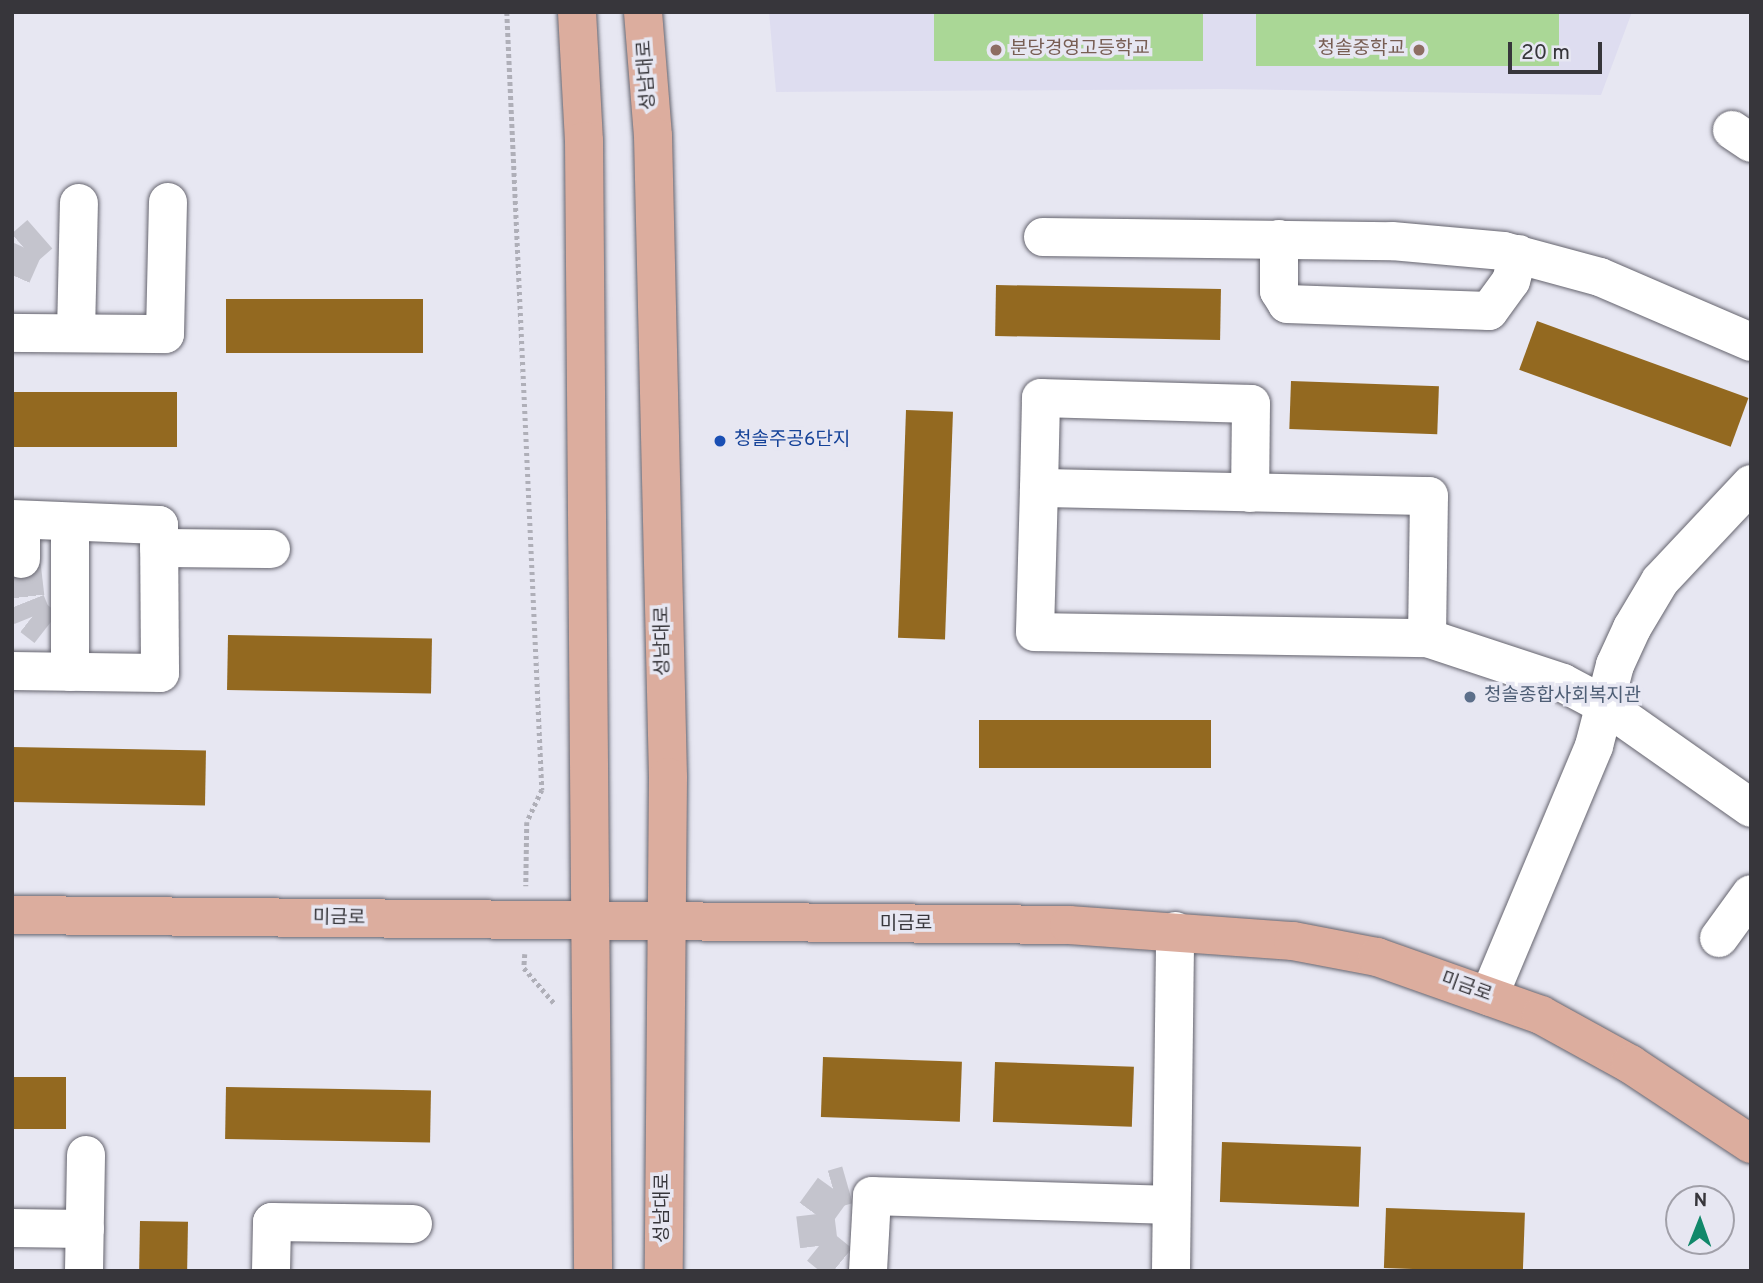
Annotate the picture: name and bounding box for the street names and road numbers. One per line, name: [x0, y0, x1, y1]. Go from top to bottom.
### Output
street label: 성남대로: [634, 39, 662, 111]
street label: 성남대로: [652, 606, 676, 676]
street label: 미금로: [313, 907, 365, 931]
street label: 미금로: [880, 914, 932, 936]
street label: 미금로: [1437, 968, 1495, 1008]
street label: 성남대로: [653, 1173, 675, 1243]

